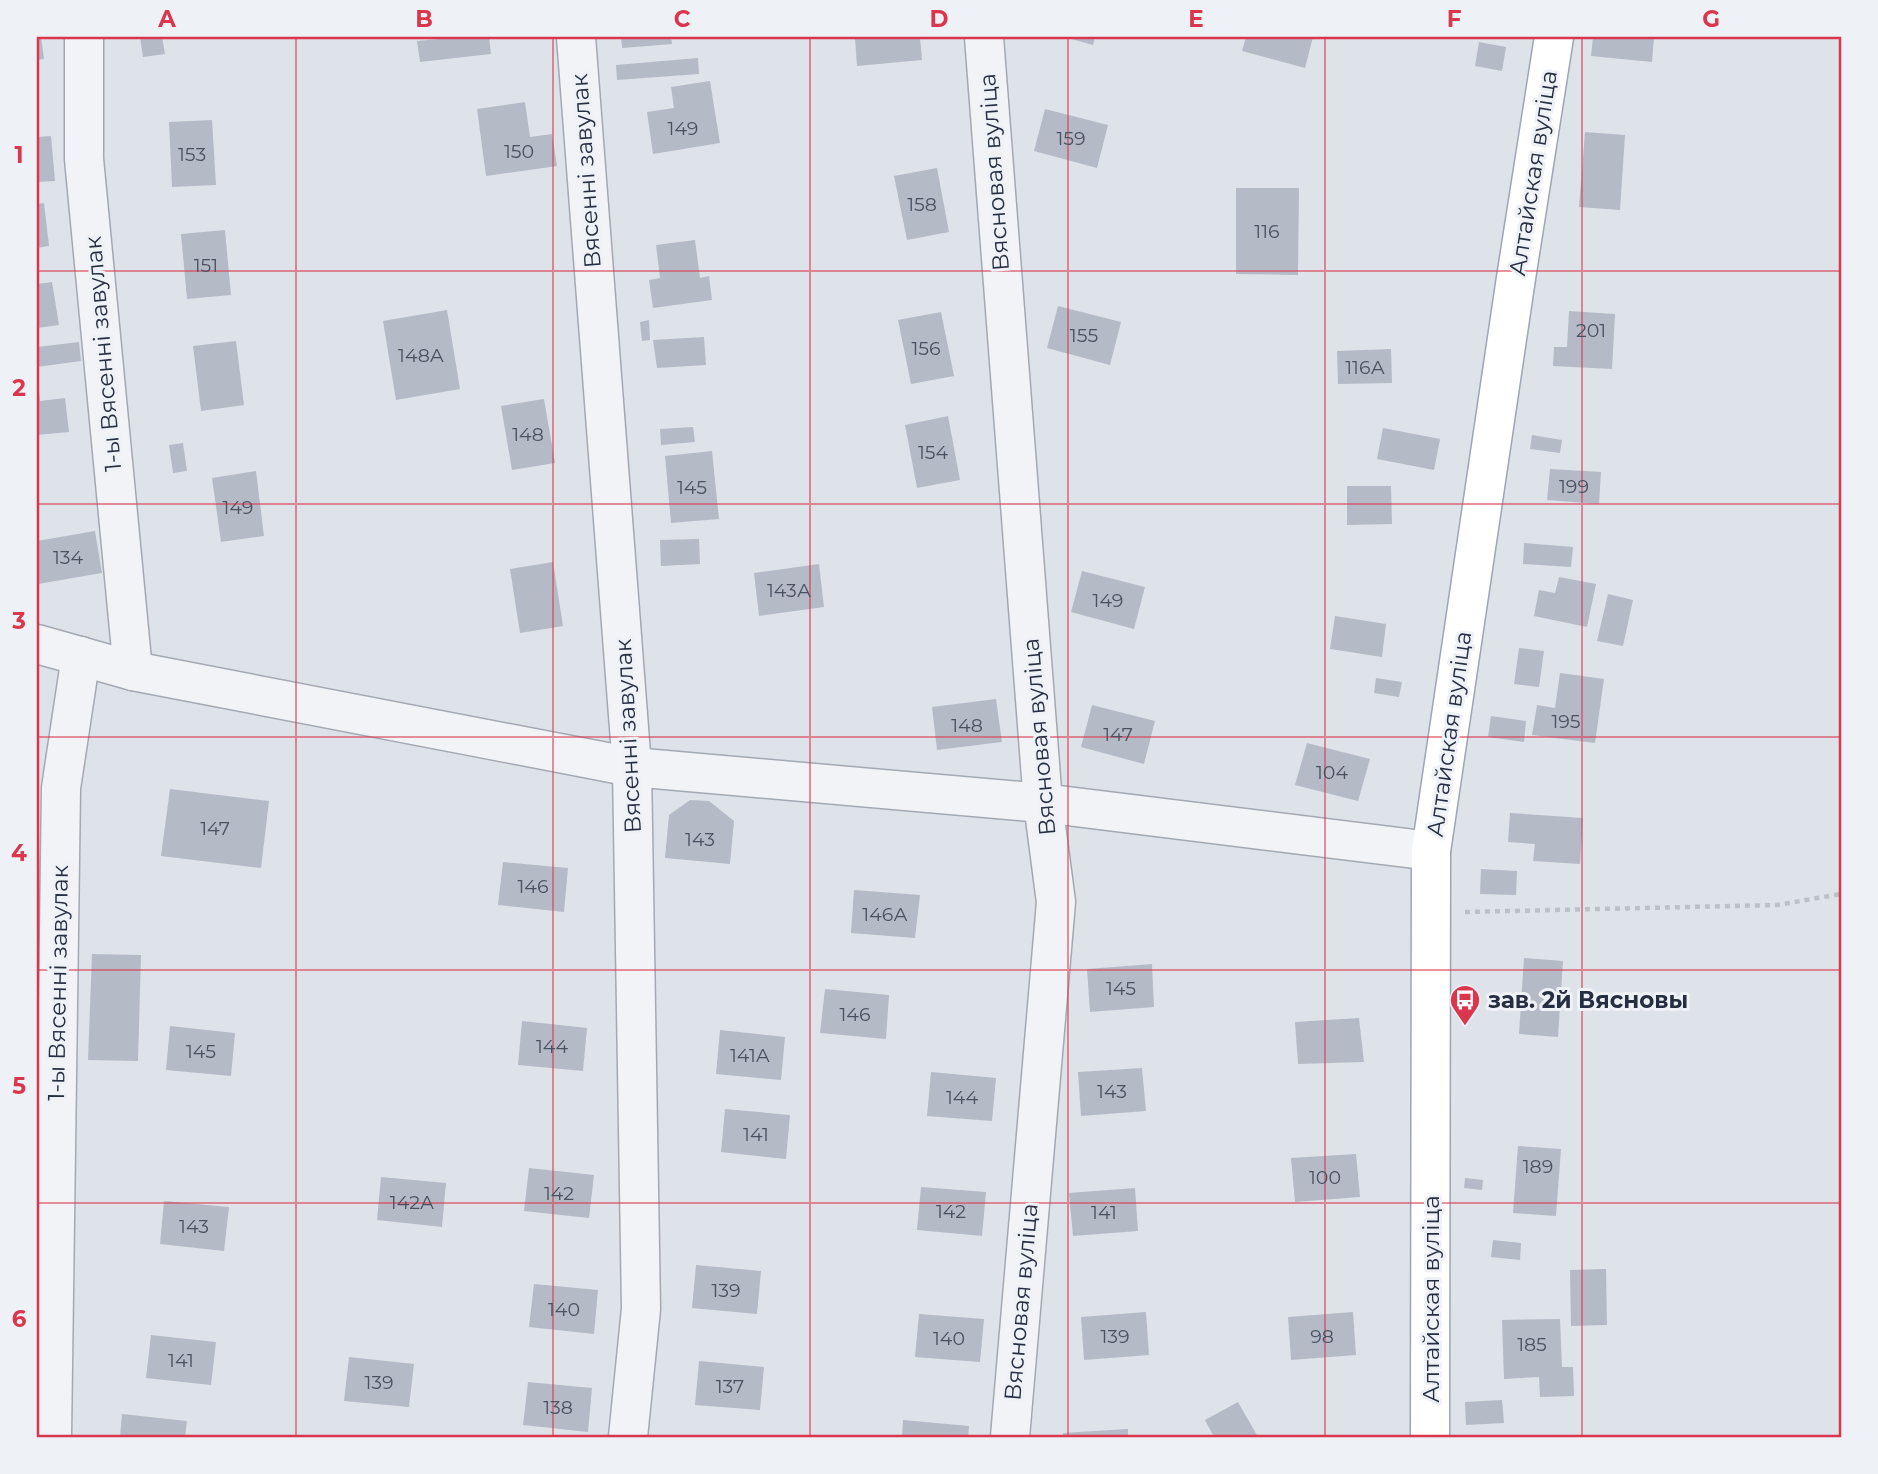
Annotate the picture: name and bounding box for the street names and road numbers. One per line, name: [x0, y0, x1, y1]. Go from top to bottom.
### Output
street label: Алтайская вуліца: [1503, 68, 1563, 278]
street label: Вясенні завулак: [565, 72, 607, 269]
street label: Вясновая вуліца: [973, 72, 1015, 272]
street label: 1-ы Вясенні завулак: [79, 235, 127, 473]
street label: Алтайская вуліца: [1421, 629, 1477, 839]
street label: Вясенні завулак: [609, 637, 647, 834]
street label: Вясновая вуліца: [1016, 637, 1062, 837]
street label: 1-ы Вясенні завулак: [42, 864, 74, 1101]
street label: Алтайская вуліца: [1417, 1195, 1445, 1403]
street label: Вясновая вуліца: [998, 1202, 1044, 1402]

